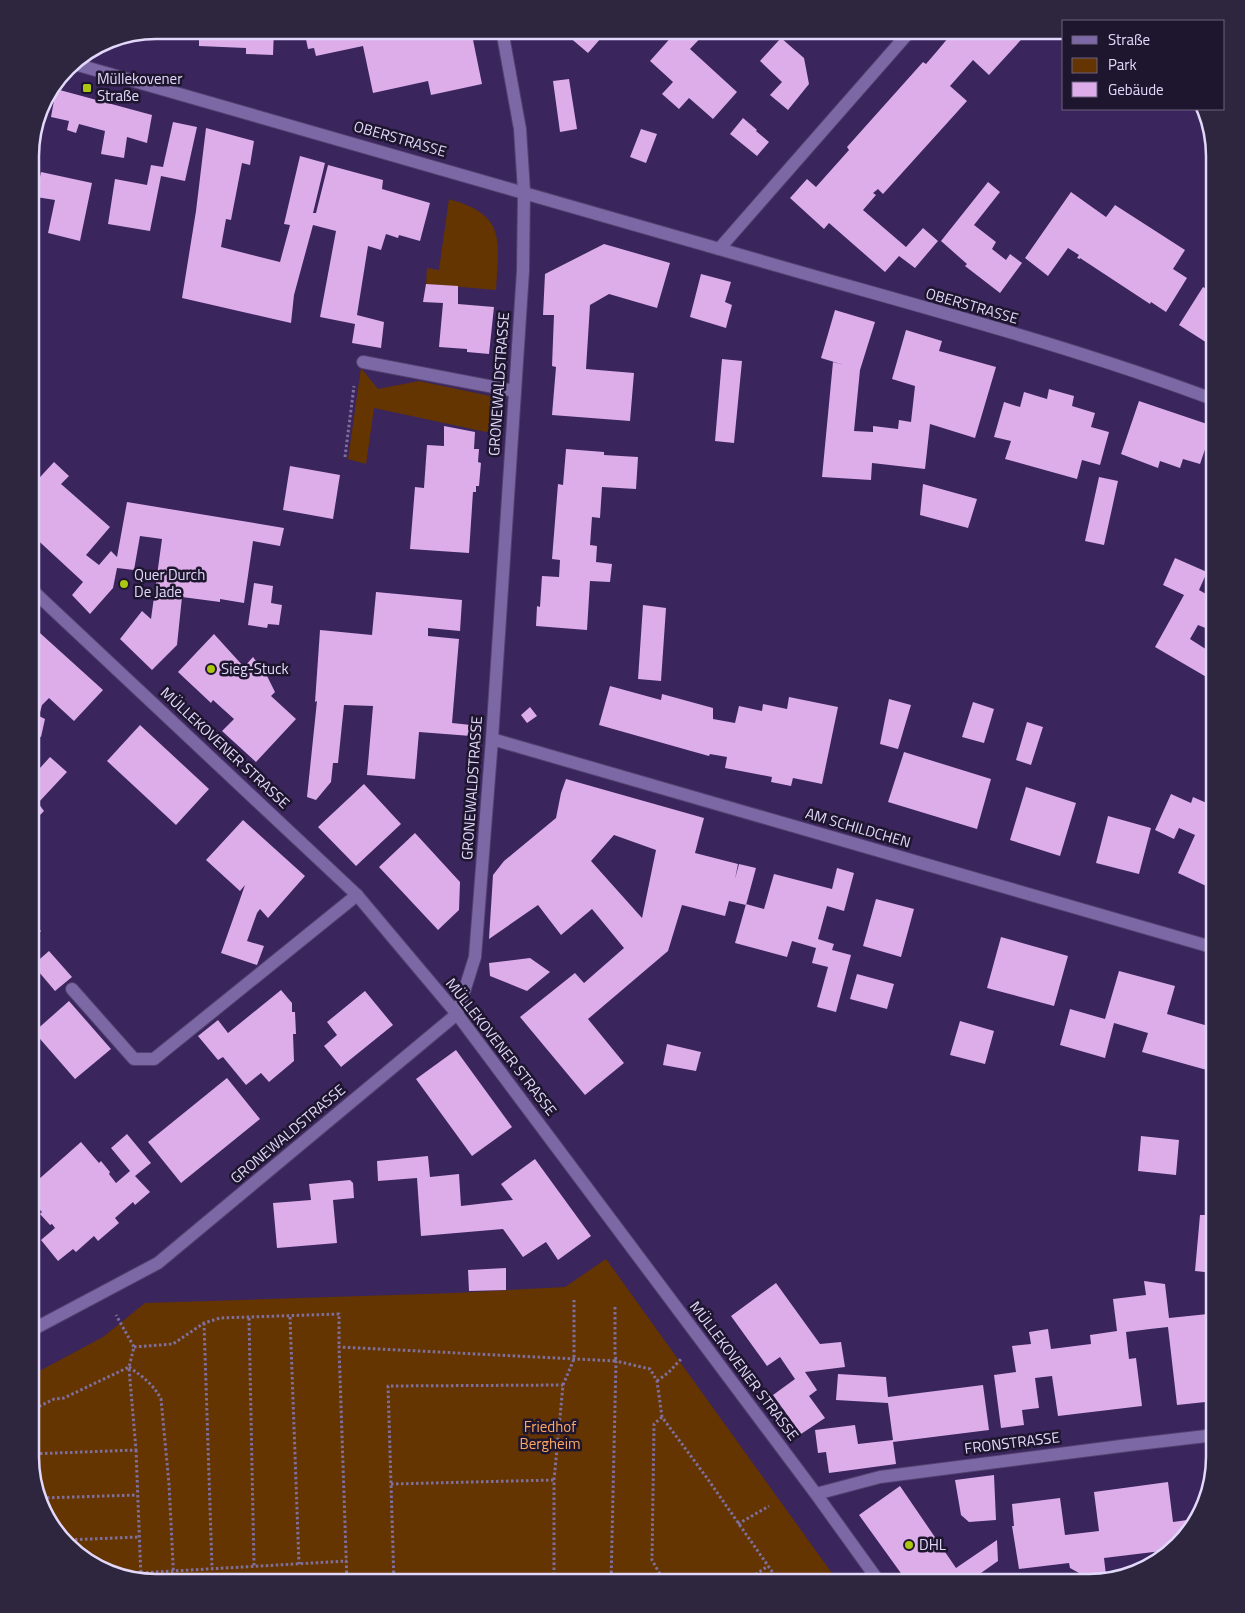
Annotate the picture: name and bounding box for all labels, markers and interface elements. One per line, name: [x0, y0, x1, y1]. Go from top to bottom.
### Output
legend: [1062, 20, 1225, 110]
text: Straße: [1108, 28, 1150, 51]
text: Park: [1108, 53, 1137, 76]
place label: Müllekovener Straße: [97, 67, 182, 107]
text: Gebäude: [1108, 78, 1164, 101]
marker: Müllekovener Straße: [81, 82, 93, 94]
street label: OBERSTRASSE: [351, 114, 449, 163]
street label: OBERSTRASSE: [923, 281, 1021, 330]
street label: GRONEWALDSTRASSE: [482, 311, 515, 457]
place label: Quer Durch De Jade: [134, 563, 205, 603]
marker: Quer Durch De Jade: [118, 578, 130, 590]
place label: Sieg-Stuck: [221, 657, 289, 680]
marker: Sieg-Stuck: [205, 663, 217, 675]
street label: MÜLLEKOVENER STRASSE: [156, 681, 295, 814]
street label: GRONEWALDSTRASSE: [455, 715, 488, 861]
street label: AM SCHILDCHEN: [803, 802, 913, 854]
street label: MÜLLEKOVENER STRASSE: [440, 973, 563, 1121]
street label: GRONEWALDSTRASSE: [225, 1078, 350, 1189]
street label: MÜLLEKOVENER STRASSE: [684, 1296, 805, 1445]
park label: Friedhof Bergheim: [519, 1415, 581, 1455]
street label: FRONSTRASSE: [963, 1425, 1061, 1460]
place label: DHL: [919, 1533, 946, 1556]
marker: DHL: [903, 1539, 915, 1551]

